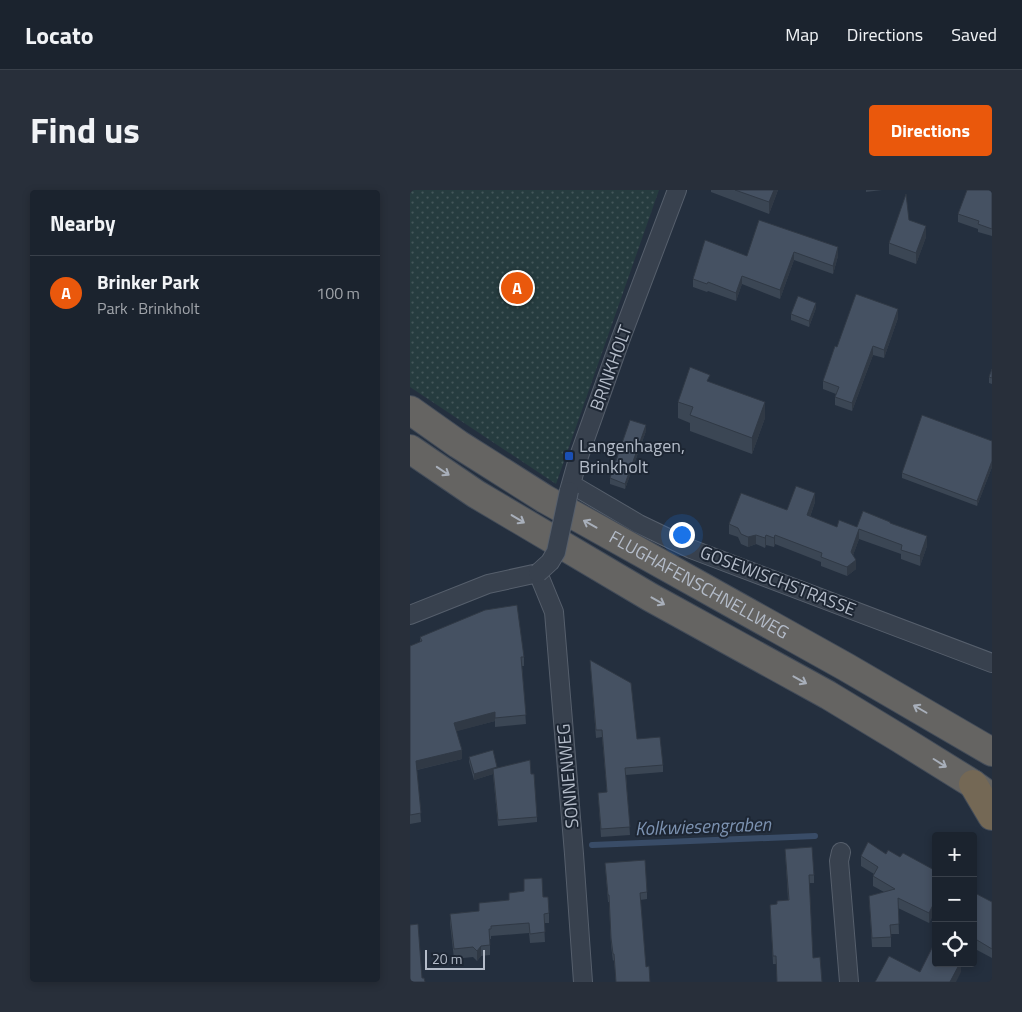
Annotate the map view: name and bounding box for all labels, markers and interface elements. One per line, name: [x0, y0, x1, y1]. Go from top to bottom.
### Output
text: Locato: [25, 17, 94, 53]
text: Map: [785, 21, 819, 48]
text: Directions: [847, 21, 923, 48]
text: Saved: [951, 21, 997, 48]
text: Find us: [30, 103, 140, 157]
button: Directions: [869, 105, 992, 156]
text: Nearby: [50, 207, 115, 239]
text: Brinker Park: [97, 267, 199, 296]
pin: A: [501, 269, 533, 307]
text: A: [61, 281, 71, 305]
text: 100 m: [316, 281, 360, 305]
text: Park · Brinkholt: [97, 296, 200, 320]
street label: BRINKHOLT: [583, 321, 639, 414]
place label: Langenhagen, Brinkholt: [579, 432, 685, 480]
marker: Langenhagen, Brinkholt: [563, 450, 575, 462]
one-way arrow: [436, 466, 450, 476]
one-way arrow: [510, 514, 525, 524]
one-way arrow: [583, 519, 598, 528]
your location: [669, 522, 695, 548]
street label: FLUGHAFENSCHNELLWEG: [604, 523, 794, 646]
street label: GOSEWISCHSTRASSE: [696, 538, 860, 623]
one-way arrow: [650, 597, 665, 607]
one-way arrow: [793, 675, 808, 685]
one-way arrow: [913, 704, 927, 714]
street label: SONNENWEG: [549, 723, 586, 829]
one-way arrow: [932, 758, 946, 768]
water label: Kolkwiesengraben: [634, 809, 772, 842]
map controls: [932, 832, 977, 967]
button: +: [932, 832, 977, 877]
button: −: [932, 877, 977, 922]
button: locate: [932, 922, 977, 967]
scale bar: [425, 947, 485, 970]
text: 20 m: [432, 948, 462, 969]

